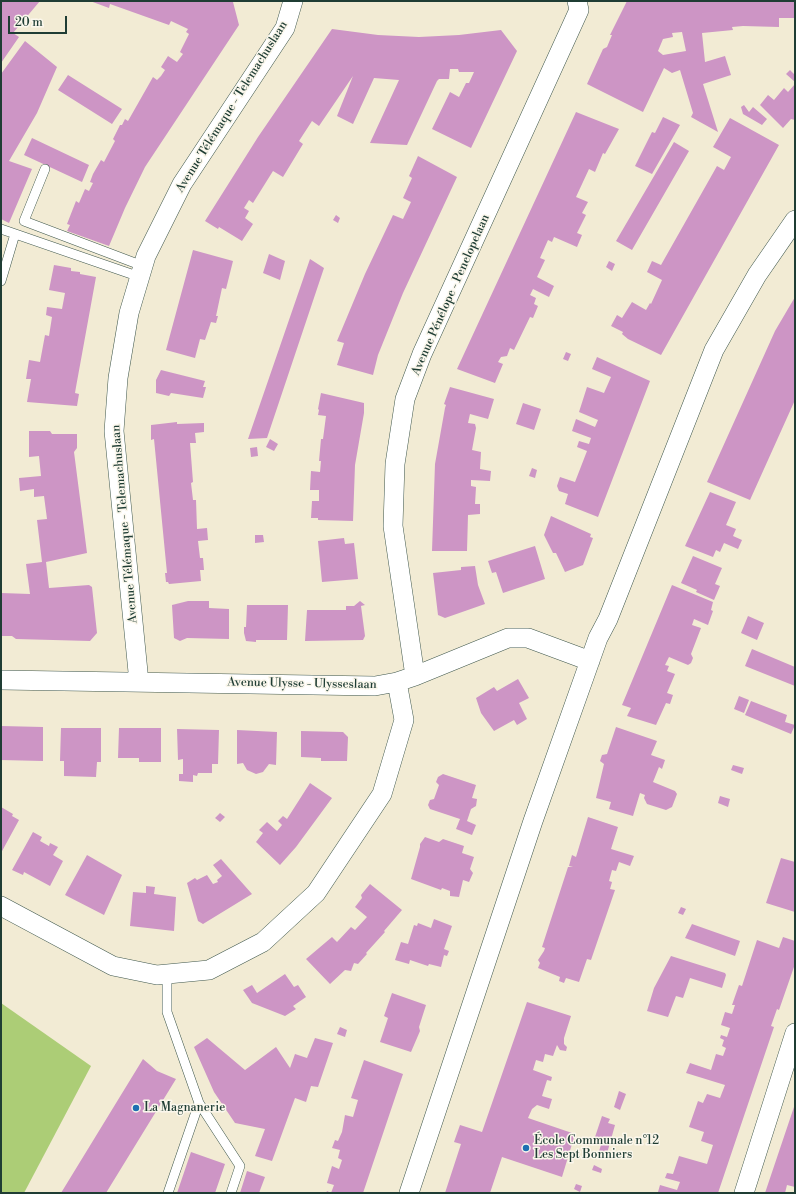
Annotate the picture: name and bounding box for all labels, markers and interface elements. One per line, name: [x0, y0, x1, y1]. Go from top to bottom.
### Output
scale bar: [10, 8, 69, 34]
text: 20 m: [15, 15, 43, 30]
street label: Avenue Télémaque - Telemachuslaan: [173, 19, 291, 195]
street label: Avenue Pénélope - Penelopelaan: [409, 212, 493, 378]
street label: Avenue Télémaque - Telemachuslaan: [109, 424, 141, 624]
street label: Avenue Ulysse - Ulysseslaan: [227, 675, 377, 693]
place label: La Magnanerie: [144, 1101, 225, 1115]
marker: La Magnanerie: [131, 1103, 141, 1113]
place label: École Communale n°12 Les Sept Bonniers: [534, 1134, 659, 1162]
marker: École Communale n°12 Les Sept Bonniers: [521, 1143, 531, 1153]

